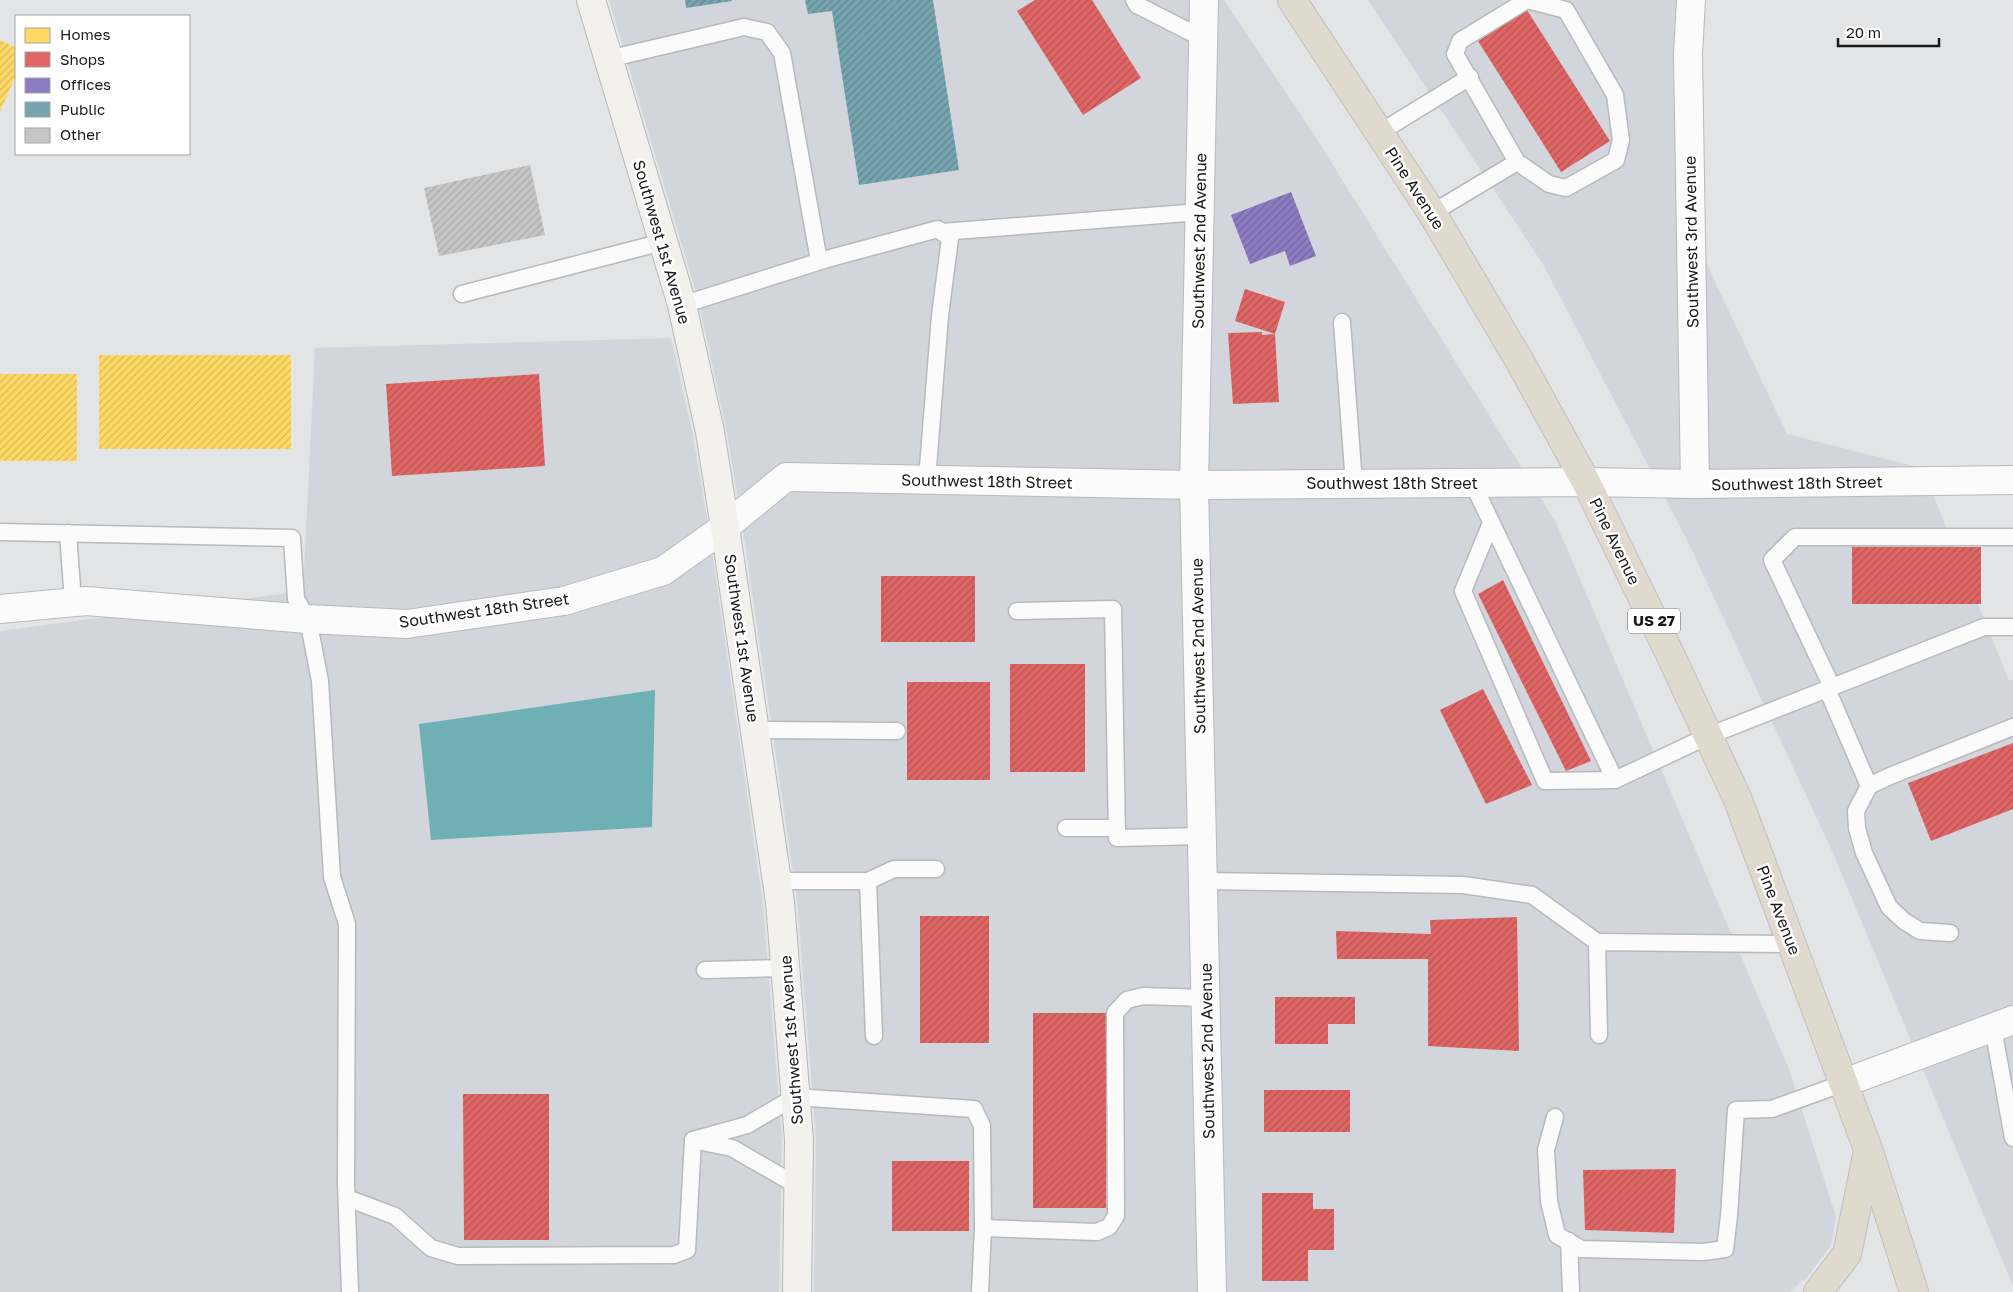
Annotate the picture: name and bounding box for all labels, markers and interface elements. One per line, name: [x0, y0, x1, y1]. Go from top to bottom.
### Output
legend: [15, 15, 190, 155]
scale bar: [1838, 15, 1939, 47]
text: 20 m: [1846, 23, 1881, 41]
text: Homes: [60, 25, 110, 43]
text: Shops: [60, 50, 105, 68]
text: Offices: [60, 75, 111, 93]
text: Public: [60, 100, 105, 118]
text: Other: [60, 125, 101, 143]
street label: Pine Avenue: [1381, 143, 1449, 233]
street label: Southwest 2nd Avenue: [1187, 153, 1211, 329]
street label: Southwest 3rd Avenue: [1679, 156, 1703, 328]
street label: Southwest 1st Avenue: [629, 158, 695, 326]
street label: Southwest 18th Street: [901, 470, 1073, 492]
street label: Southwest 18th Street: [1711, 472, 1883, 494]
street label: Southwest 18th Street: [1306, 473, 1478, 493]
street label: Pine Avenue: [1585, 494, 1645, 588]
street label: Southwest 1st Avenue: [720, 553, 764, 723]
street label: Southwest 2nd Avenue: [1186, 558, 1210, 734]
street label: Southwest 18th Street: [398, 588, 570, 632]
road number: US 27: [1628, 608, 1680, 634]
street label: Pine Avenue: [1753, 862, 1805, 958]
street label: Southwest 1st Avenue: [775, 955, 807, 1125]
street label: Southwest 2nd Avenue: [1195, 963, 1219, 1139]

